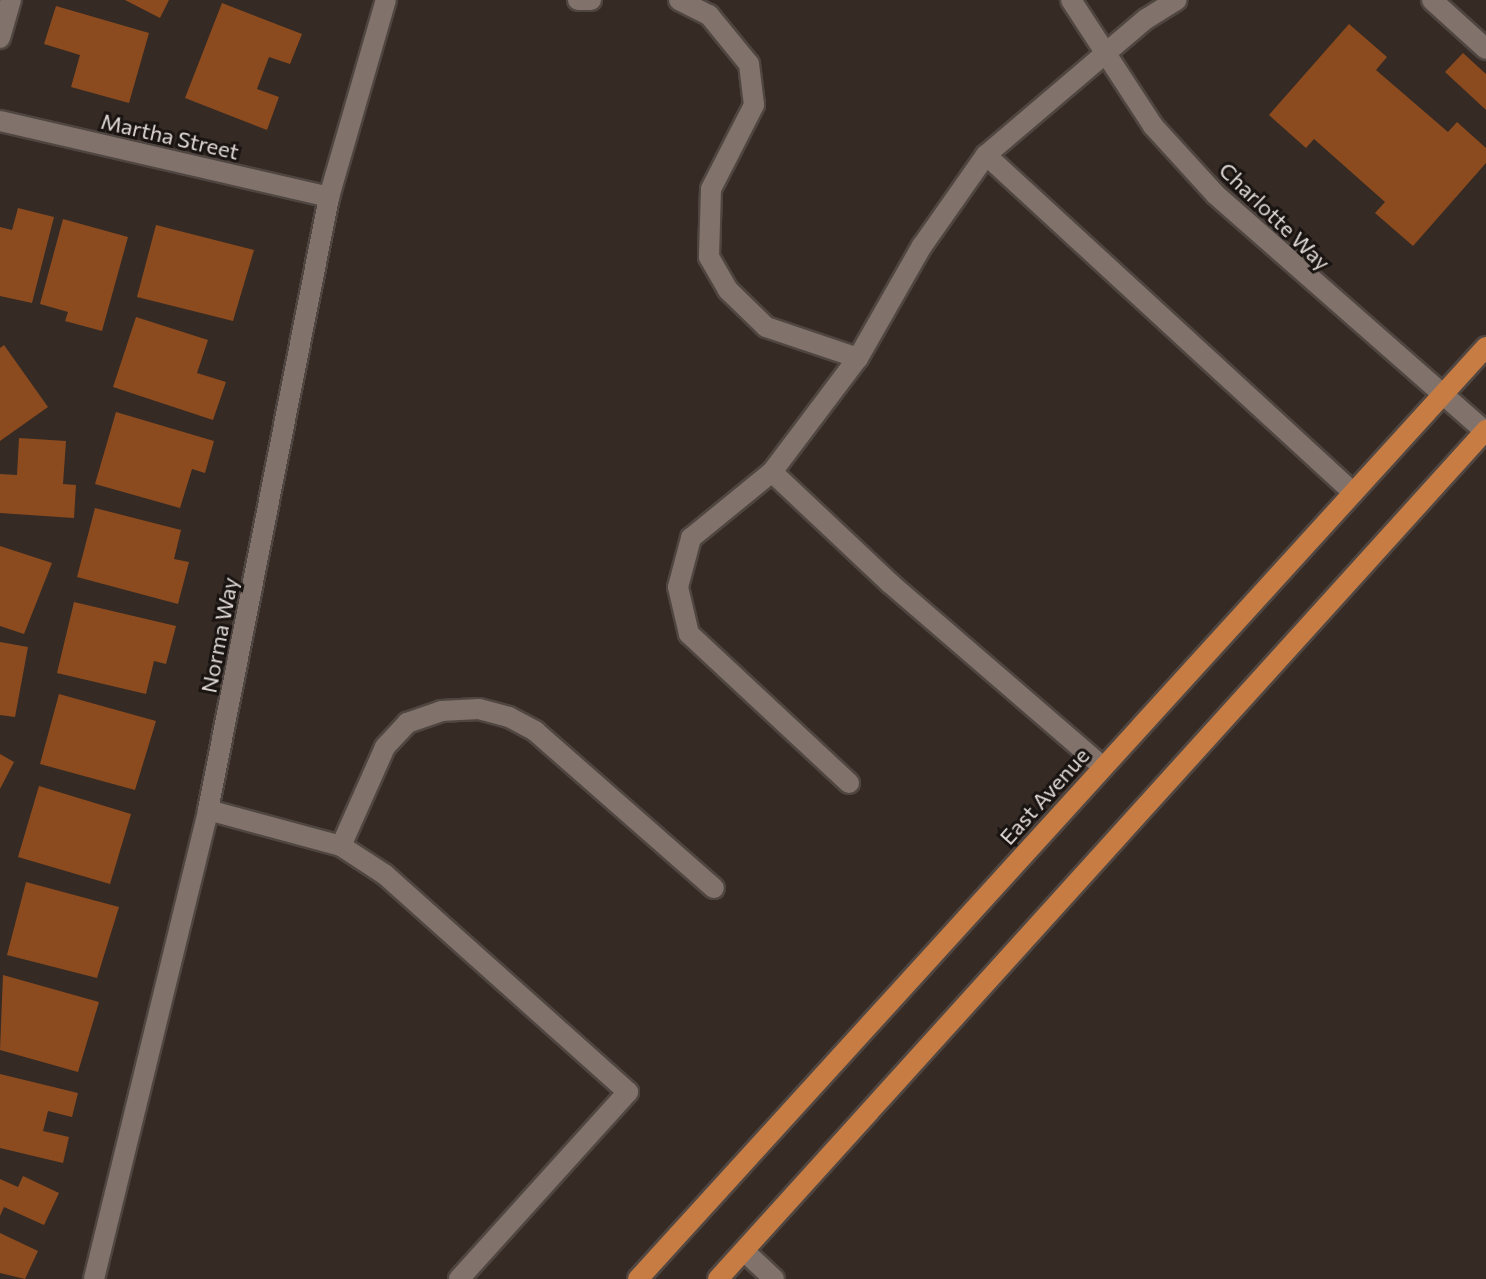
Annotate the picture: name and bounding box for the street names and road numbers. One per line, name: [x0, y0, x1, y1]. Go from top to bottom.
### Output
street label: Martha Street: [98, 107, 242, 165]
street label: Charlotte Way: [1214, 156, 1336, 276]
street label: Norma Way: [195, 575, 243, 695]
street label: East Avenue: [994, 742, 1094, 850]

